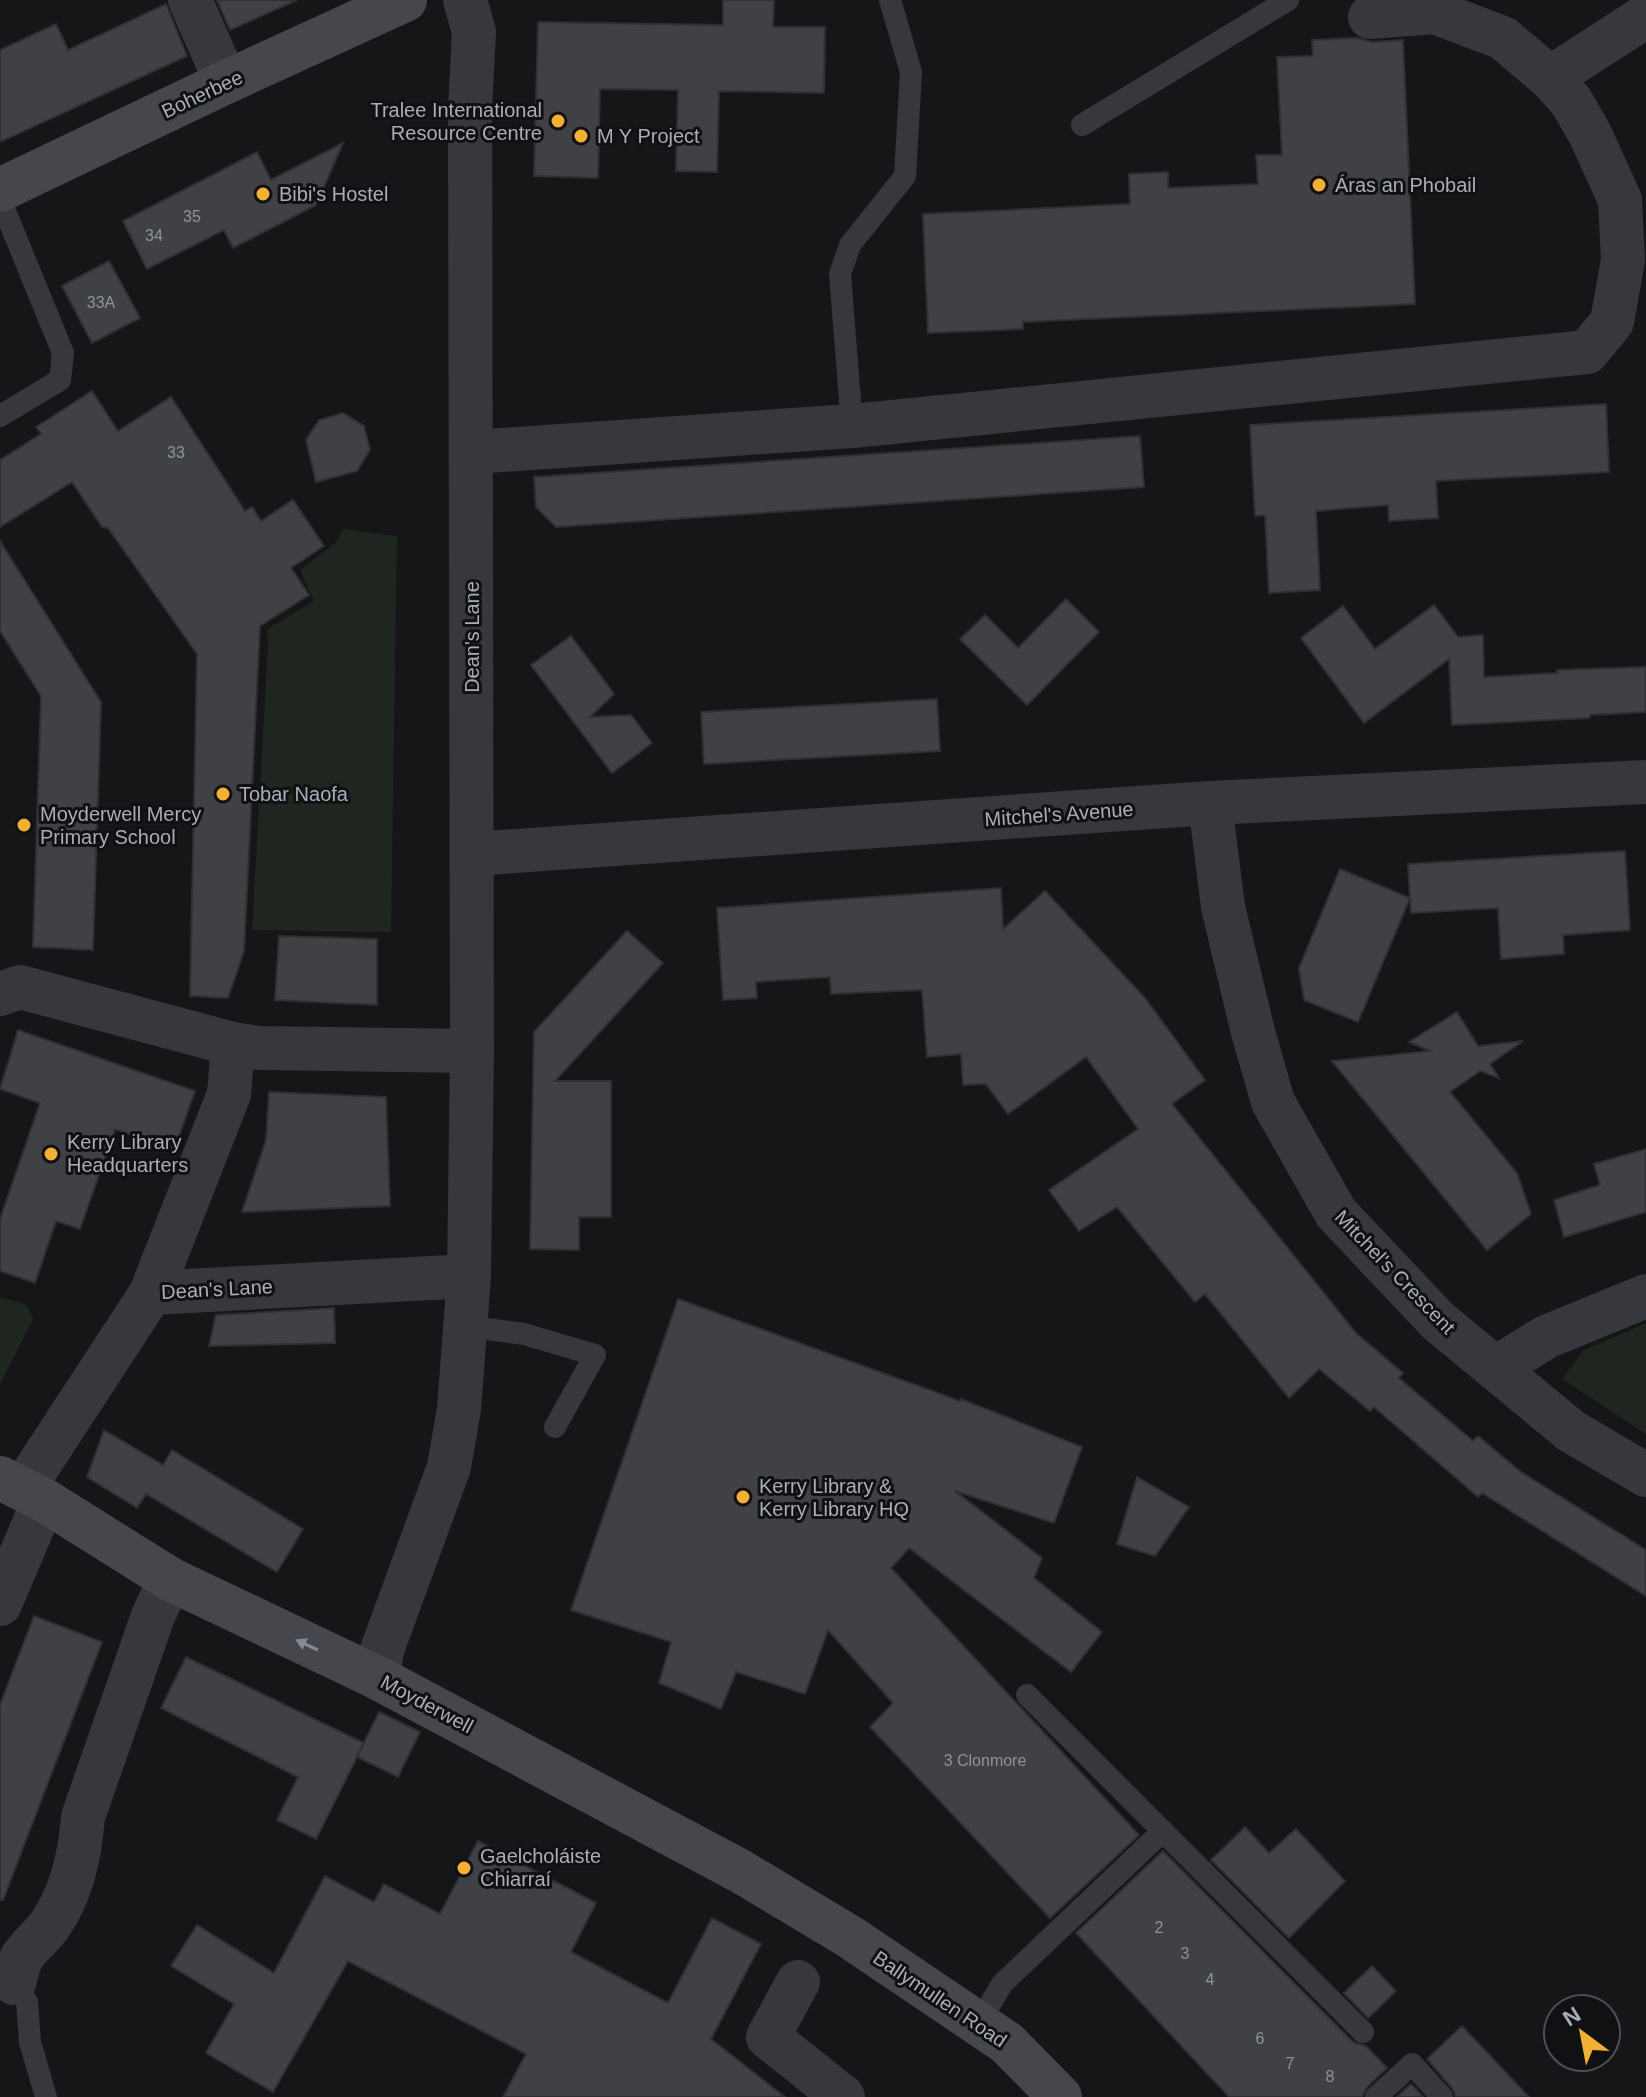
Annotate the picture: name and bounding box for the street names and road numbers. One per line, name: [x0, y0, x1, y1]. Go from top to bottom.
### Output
street label: Boherbee: [158, 66, 246, 122]
street label: Dean's Lane: [461, 581, 483, 693]
street label: Mitchel's Avenue: [984, 798, 1134, 830]
street label: Mitchel's Crescent: [1331, 1206, 1460, 1338]
street label: Dean's Lane: [161, 1275, 273, 1303]
street label: Moyderwell: [377, 1671, 477, 1737]
street label: Ballymullen Road: [869, 1946, 1011, 2052]

